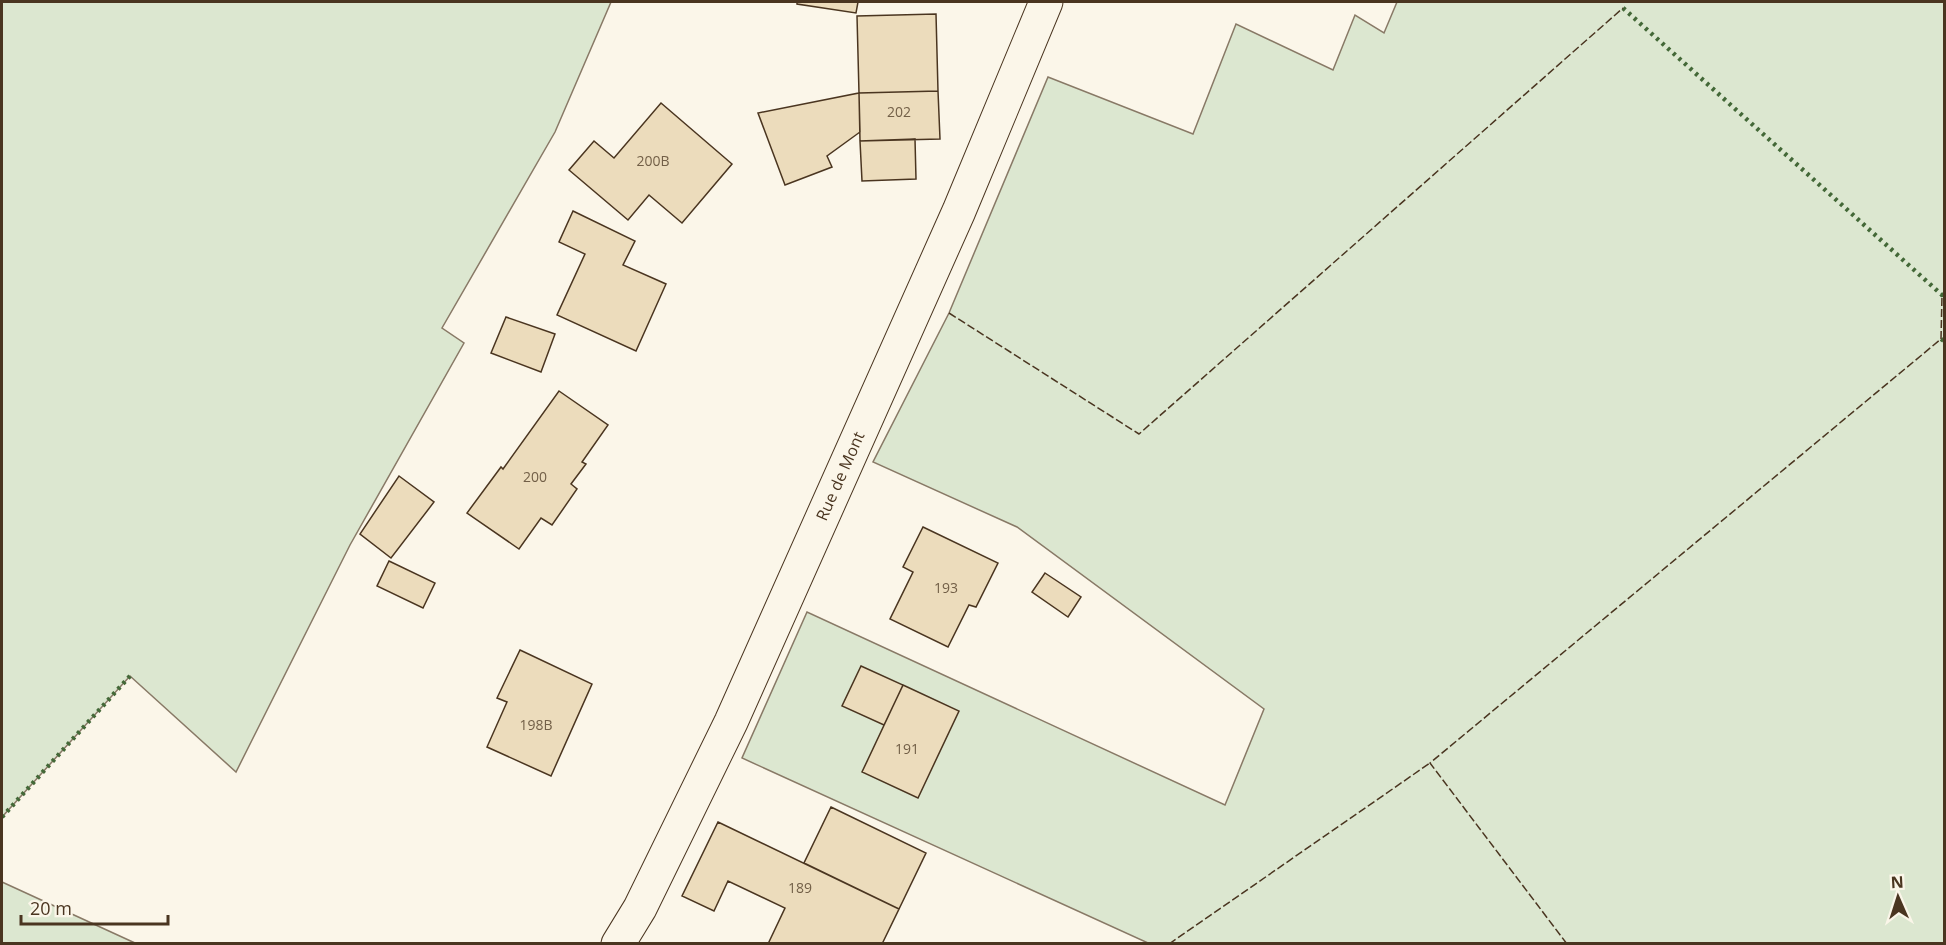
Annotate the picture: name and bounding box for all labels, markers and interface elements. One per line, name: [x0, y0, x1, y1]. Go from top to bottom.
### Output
house number: 202: [887, 102, 911, 121]
house number: 200B: [636, 151, 670, 170]
street label: Rue de Mont: [811, 428, 870, 524]
house number: 200: [523, 467, 547, 486]
house number: 193: [934, 578, 958, 597]
house number: 198B: [519, 715, 553, 734]
house number: 191: [895, 739, 919, 758]
north arrow: [1868, 867, 1928, 927]
text: N: [1890, 871, 1904, 893]
house number: 189: [788, 878, 812, 897]
scale bar: [21, 888, 168, 926]
text: 20 m: [30, 896, 72, 920]

